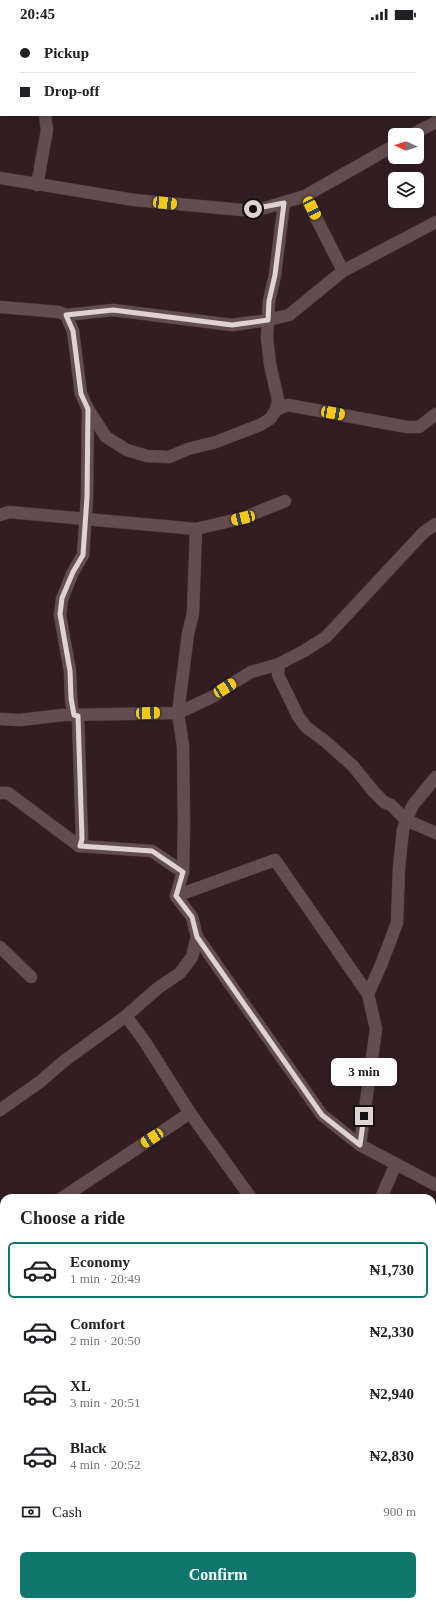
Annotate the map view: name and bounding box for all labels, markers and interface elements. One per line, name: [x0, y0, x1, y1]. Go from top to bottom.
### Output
text: 20:45: [20, 6, 55, 22]
text: Pickup: [44, 45, 89, 61]
text: Drop-off: [44, 83, 100, 99]
north arrow: [388, 128, 424, 164]
map controls: [388, 128, 424, 208]
button: layers: [388, 172, 424, 208]
car: [301, 195, 323, 221]
car: [152, 196, 178, 210]
route start: [244, 200, 262, 218]
car: [320, 405, 346, 421]
car: [230, 509, 256, 527]
car: [212, 677, 238, 699]
car: [136, 707, 160, 719]
callout: 3 min: [331, 1058, 397, 1086]
text: 3 min: [348, 1064, 380, 1079]
route end: [355, 1107, 373, 1125]
car: [139, 1126, 165, 1150]
text: Choose a ride: [20, 1208, 125, 1228]
icon: car: [22, 1252, 58, 1288]
text: Economy: [70, 1254, 130, 1270]
text: ₦1,730: [369, 1262, 414, 1278]
text: 1 min · 20:49: [70, 1271, 140, 1286]
icon: car: [22, 1314, 58, 1350]
text: Comfort: [70, 1316, 125, 1332]
text: ₦2,330: [369, 1324, 414, 1340]
text: 2 min · 20:50: [70, 1333, 140, 1348]
icon: car: [22, 1376, 58, 1412]
text: XL: [70, 1378, 91, 1394]
text: ₦2,940: [369, 1386, 414, 1402]
text: 3 min · 20:51: [70, 1395, 140, 1410]
icon: car: [22, 1438, 58, 1474]
text: Black: [70, 1440, 107, 1456]
text: ₦2,830: [369, 1448, 414, 1464]
text: 4 min · 20:52: [70, 1457, 140, 1472]
icon: cash: [20, 1501, 42, 1523]
text: Cash: [52, 1504, 82, 1520]
text: 900 m: [383, 1504, 416, 1519]
button: Confirm: [20, 1552, 416, 1598]

